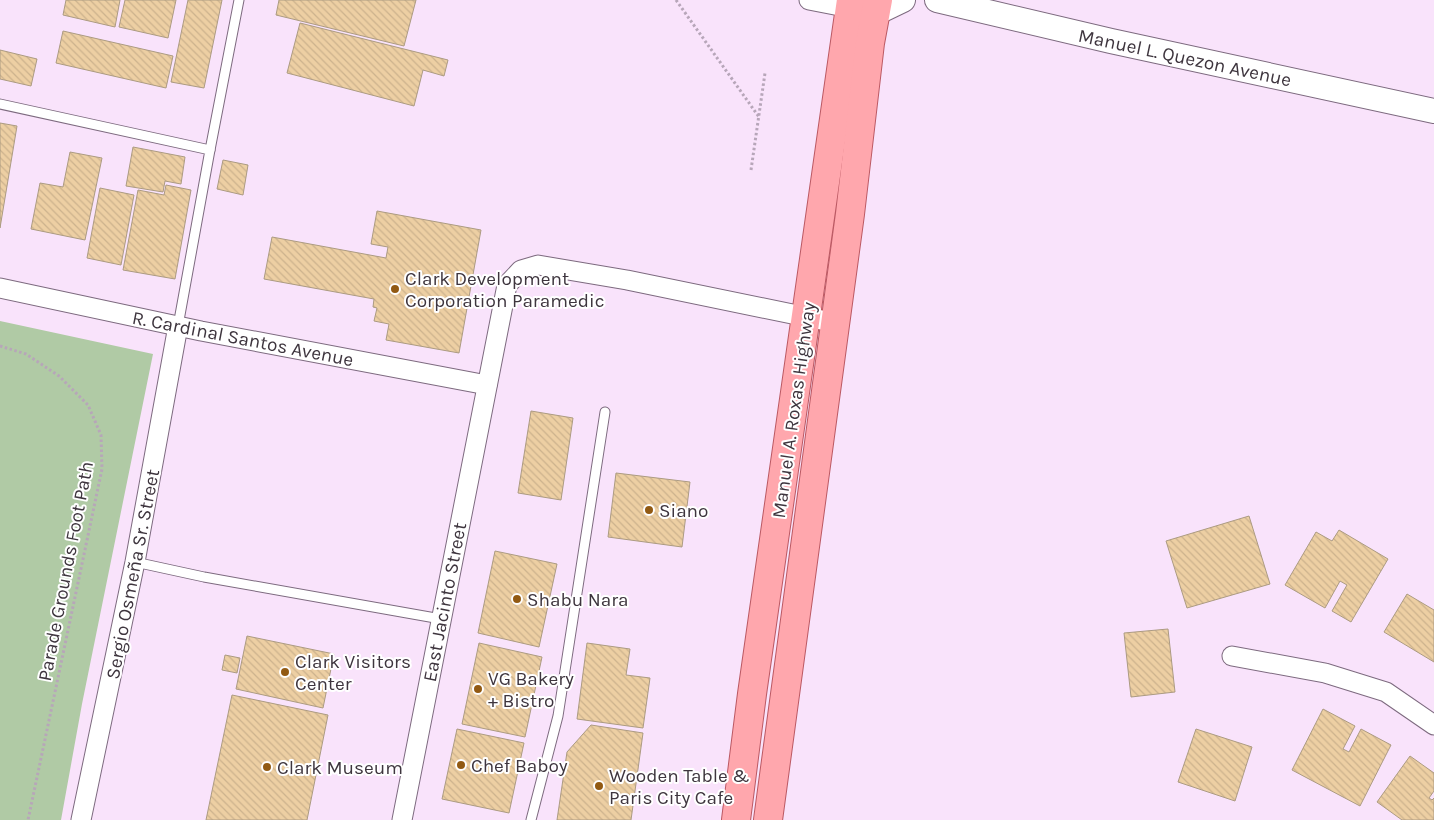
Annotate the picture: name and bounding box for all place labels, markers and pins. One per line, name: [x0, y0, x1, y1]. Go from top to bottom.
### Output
place label: Clark Development Corporation Paramedic: [405, 268, 604, 312]
marker: Clark Development Corporation Paramedic: [389, 283, 401, 295]
place label: Siano: [659, 500, 708, 522]
marker: Siano: [643, 504, 655, 516]
place label: Shabu Nara: [527, 589, 628, 611]
marker: Shabu Nara: [511, 593, 523, 605]
place label: Clark Visitors Center: [295, 651, 411, 695]
marker: Clark Visitors Center: [279, 666, 291, 678]
place label: VG Bakery + Bistro: [488, 668, 574, 712]
marker: VG Bakery + Bistro: [472, 683, 484, 695]
place label: Chef Baboy: [471, 755, 568, 777]
place label: Clark Museum: [277, 757, 403, 779]
marker: Chef Baboy: [455, 759, 467, 771]
marker: Clark Museum: [261, 761, 273, 773]
place label: Wooden Table & Paris City Cafe: [609, 765, 750, 809]
marker: Wooden Table & Paris City Cafe: [593, 780, 605, 792]

